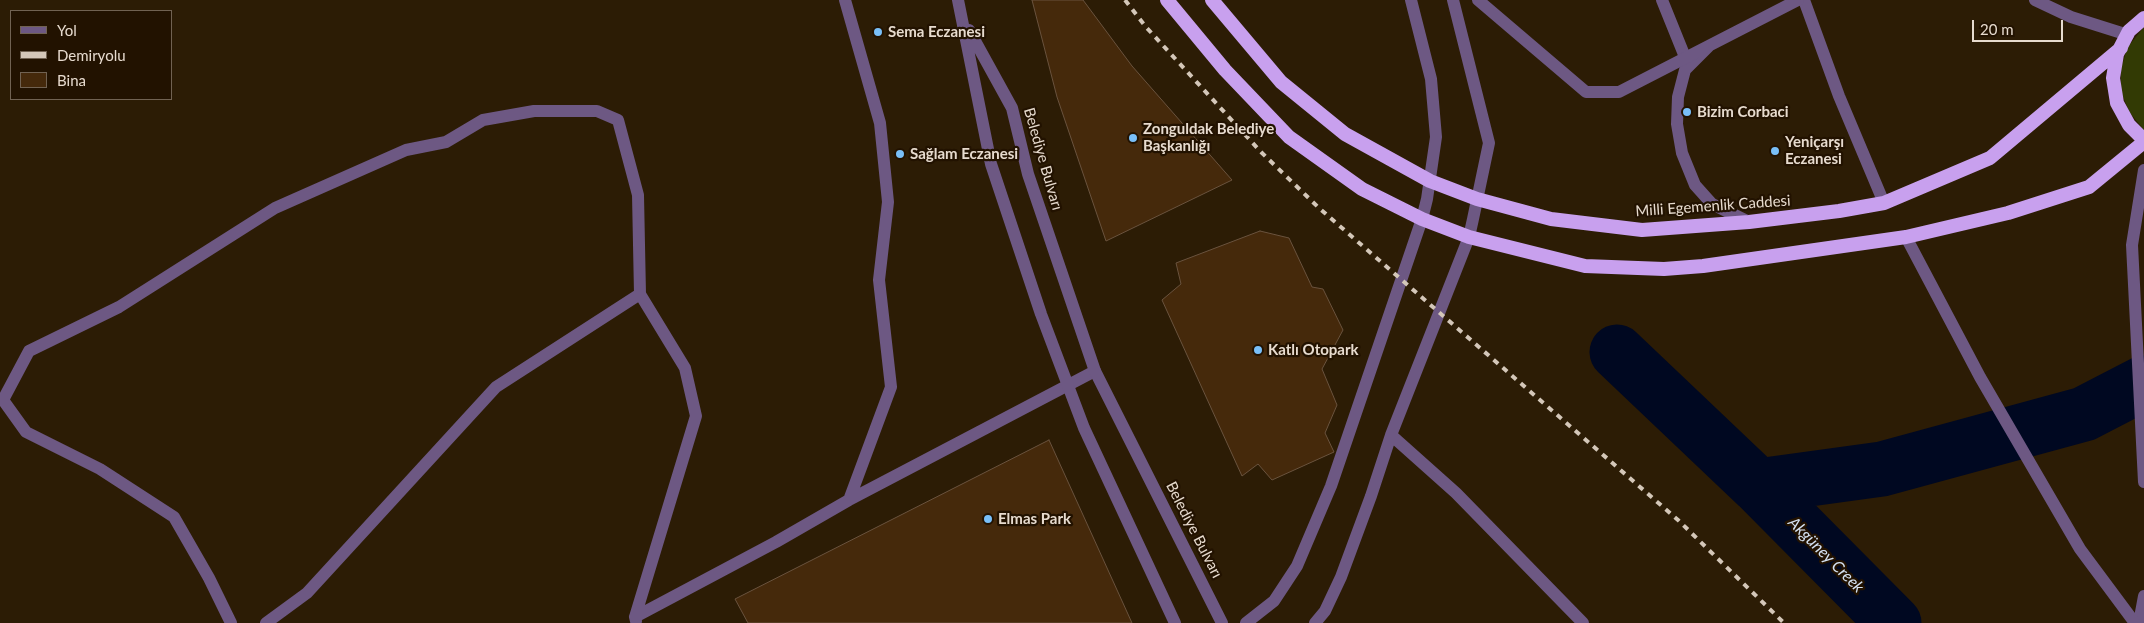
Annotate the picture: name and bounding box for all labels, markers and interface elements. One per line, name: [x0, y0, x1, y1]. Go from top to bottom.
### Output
legend: [10, 10, 172, 100]
scale bar: [1974, 10, 2065, 42]
text: 20 m: [1980, 20, 2014, 38]
text: Yol: [57, 21, 77, 39]
place label: Sema Eczanesi: [888, 23, 985, 41]
marker: Sema Eczanesi: [872, 26, 884, 38]
text: Demiryolu: [57, 46, 126, 64]
text: Bina: [57, 71, 86, 89]
place label: Bizim Corbaci: [1697, 103, 1789, 121]
street label: Belediye Bulvarı: [1020, 106, 1066, 212]
marker: Bizim Corbaci: [1681, 106, 1693, 118]
place label: Zonguldak Belediye Başkanlığı: [1143, 120, 1274, 155]
marker: Zonguldak Belediye Başkanlığı: [1127, 132, 1139, 144]
place label: Yeniçarşı Eczanesi: [1785, 133, 1844, 168]
place label: Sağlam Eczanesi: [910, 145, 1018, 163]
marker: Yeniçarşı Eczanesi: [1769, 145, 1781, 157]
marker: Sağlam Eczanesi: [894, 148, 906, 160]
street label: Milli Egemenlik Caddesi: [1635, 192, 1791, 220]
place label: Katlı Otopark: [1268, 341, 1359, 359]
marker: Katlı Otopark: [1252, 344, 1264, 356]
street label: Belediye Bulvarı: [1162, 479, 1226, 581]
place label: Elmas Park: [998, 510, 1071, 528]
marker: Elmas Park: [982, 513, 994, 525]
water label: Akgüney Creek: [1784, 513, 1868, 597]

